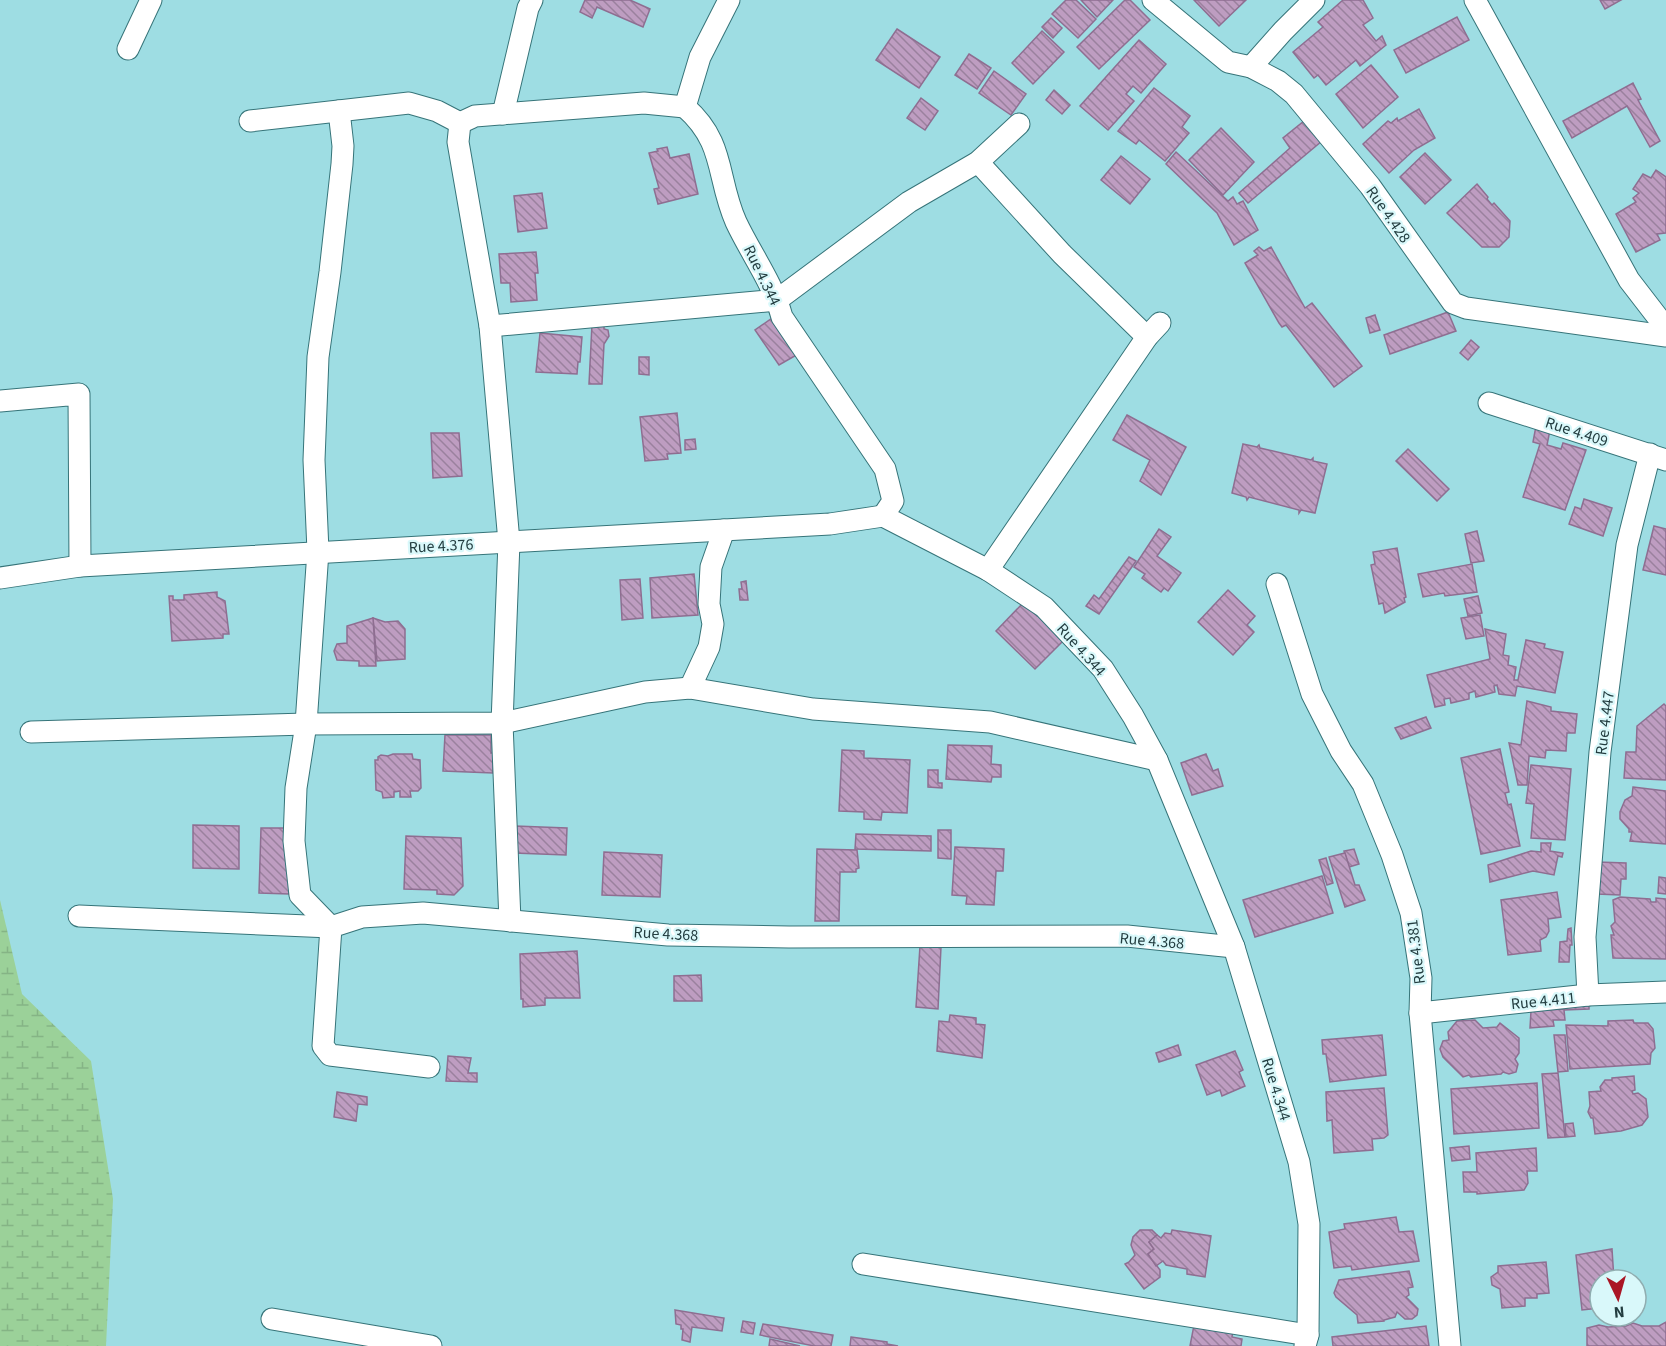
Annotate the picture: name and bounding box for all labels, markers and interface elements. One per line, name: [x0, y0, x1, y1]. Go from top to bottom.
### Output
street label: Rue 4.428: [1361, 182, 1416, 247]
street label: Rue 4.344: [738, 242, 786, 309]
street label: Rue 4.409: [1543, 411, 1611, 452]
street label: Rue 4.376: [408, 533, 474, 559]
street label: Rue 4.344: [1051, 618, 1111, 681]
street label: Rue 4.447: [1590, 690, 1620, 757]
street label: Rue 4.381: [1401, 918, 1431, 985]
street label: Rue 4.368: [633, 921, 699, 947]
street label: Rue 4.368: [1119, 927, 1185, 955]
street label: Rue 4.411: [1510, 987, 1576, 1015]
street label: Rue 4.344: [1256, 1055, 1296, 1124]
north arrow: [1588, 1268, 1648, 1328]
text: N: [1613, 1301, 1625, 1323]

